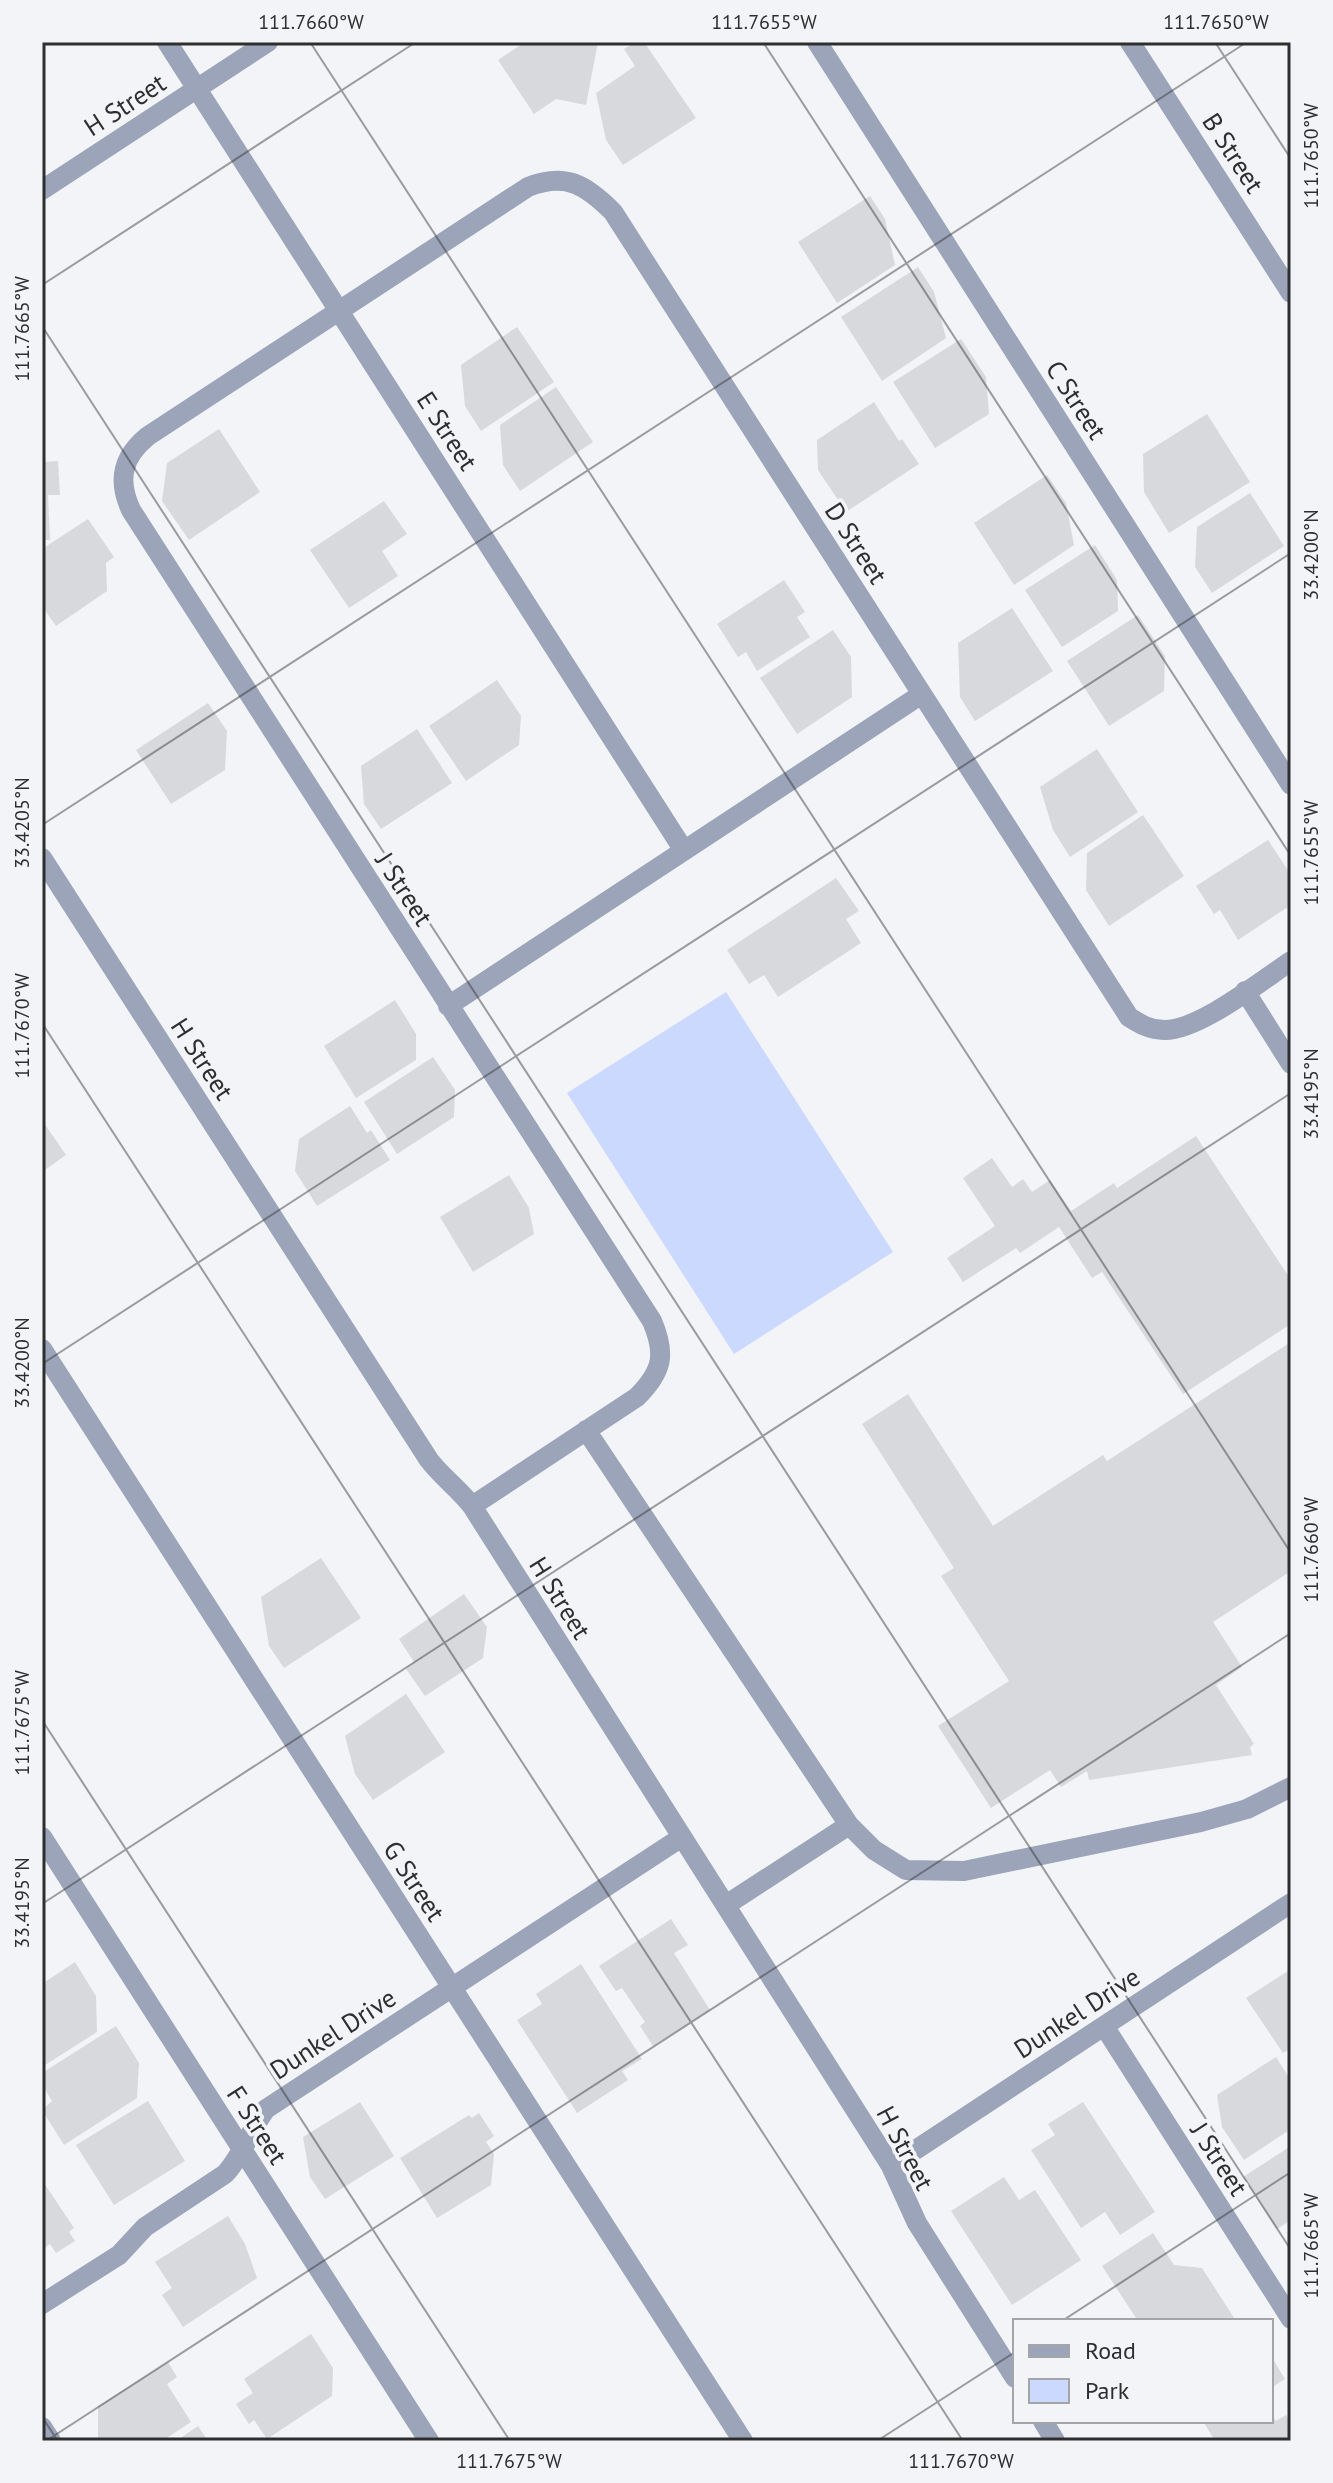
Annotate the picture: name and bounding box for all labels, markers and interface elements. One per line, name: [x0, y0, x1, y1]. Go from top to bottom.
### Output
text: 111.7660°W: [258, 9, 364, 35]
text: 111.7655°W: [711, 9, 817, 35]
text: 111.7650°W: [1163, 9, 1269, 35]
street label: H Street: [78, 66, 172, 143]
text: 111.7650°W: [1298, 103, 1324, 209]
street label: B Street: [1195, 107, 1271, 199]
text: 111.7665°W: [9, 276, 35, 382]
street label: C Street: [1039, 354, 1114, 445]
street label: E Street: [410, 385, 485, 476]
street label: D Street: [818, 496, 895, 590]
text: 33.4200°N: [1298, 509, 1324, 601]
text: 33.4205°N: [9, 777, 35, 869]
text: 111.7655°W: [1298, 800, 1324, 906]
street label: J Street: [368, 845, 440, 932]
text: 111.7670°W: [9, 973, 35, 1079]
street label: H Street: [164, 1012, 241, 1106]
text: 33.4195°N: [1298, 1048, 1324, 1140]
text: 33.4200°N: [9, 1317, 35, 1409]
text: 111.7660°W: [1298, 1497, 1324, 1603]
street label: H Street: [522, 1550, 599, 1645]
text: 111.7675°W: [9, 1670, 35, 1776]
street label: G Street: [376, 1834, 453, 1927]
text: 33.4195°N: [9, 1857, 35, 1949]
street label: Dunkel Drive: [1008, 1960, 1146, 2065]
street label: Dunkel Drive: [264, 1981, 402, 2086]
street label: F Street: [220, 2079, 295, 2170]
street label: H Street: [870, 2100, 941, 2196]
street label: J Street: [1183, 2115, 1255, 2202]
text: 111.7665°W: [1298, 2193, 1324, 2299]
legend: [1013, 2319, 1273, 2423]
text: Road: [1085, 2335, 1136, 2366]
text: Park: [1085, 2375, 1130, 2406]
text: 111.7675°W: [456, 2448, 562, 2474]
text: 111.7670°W: [908, 2448, 1014, 2474]

